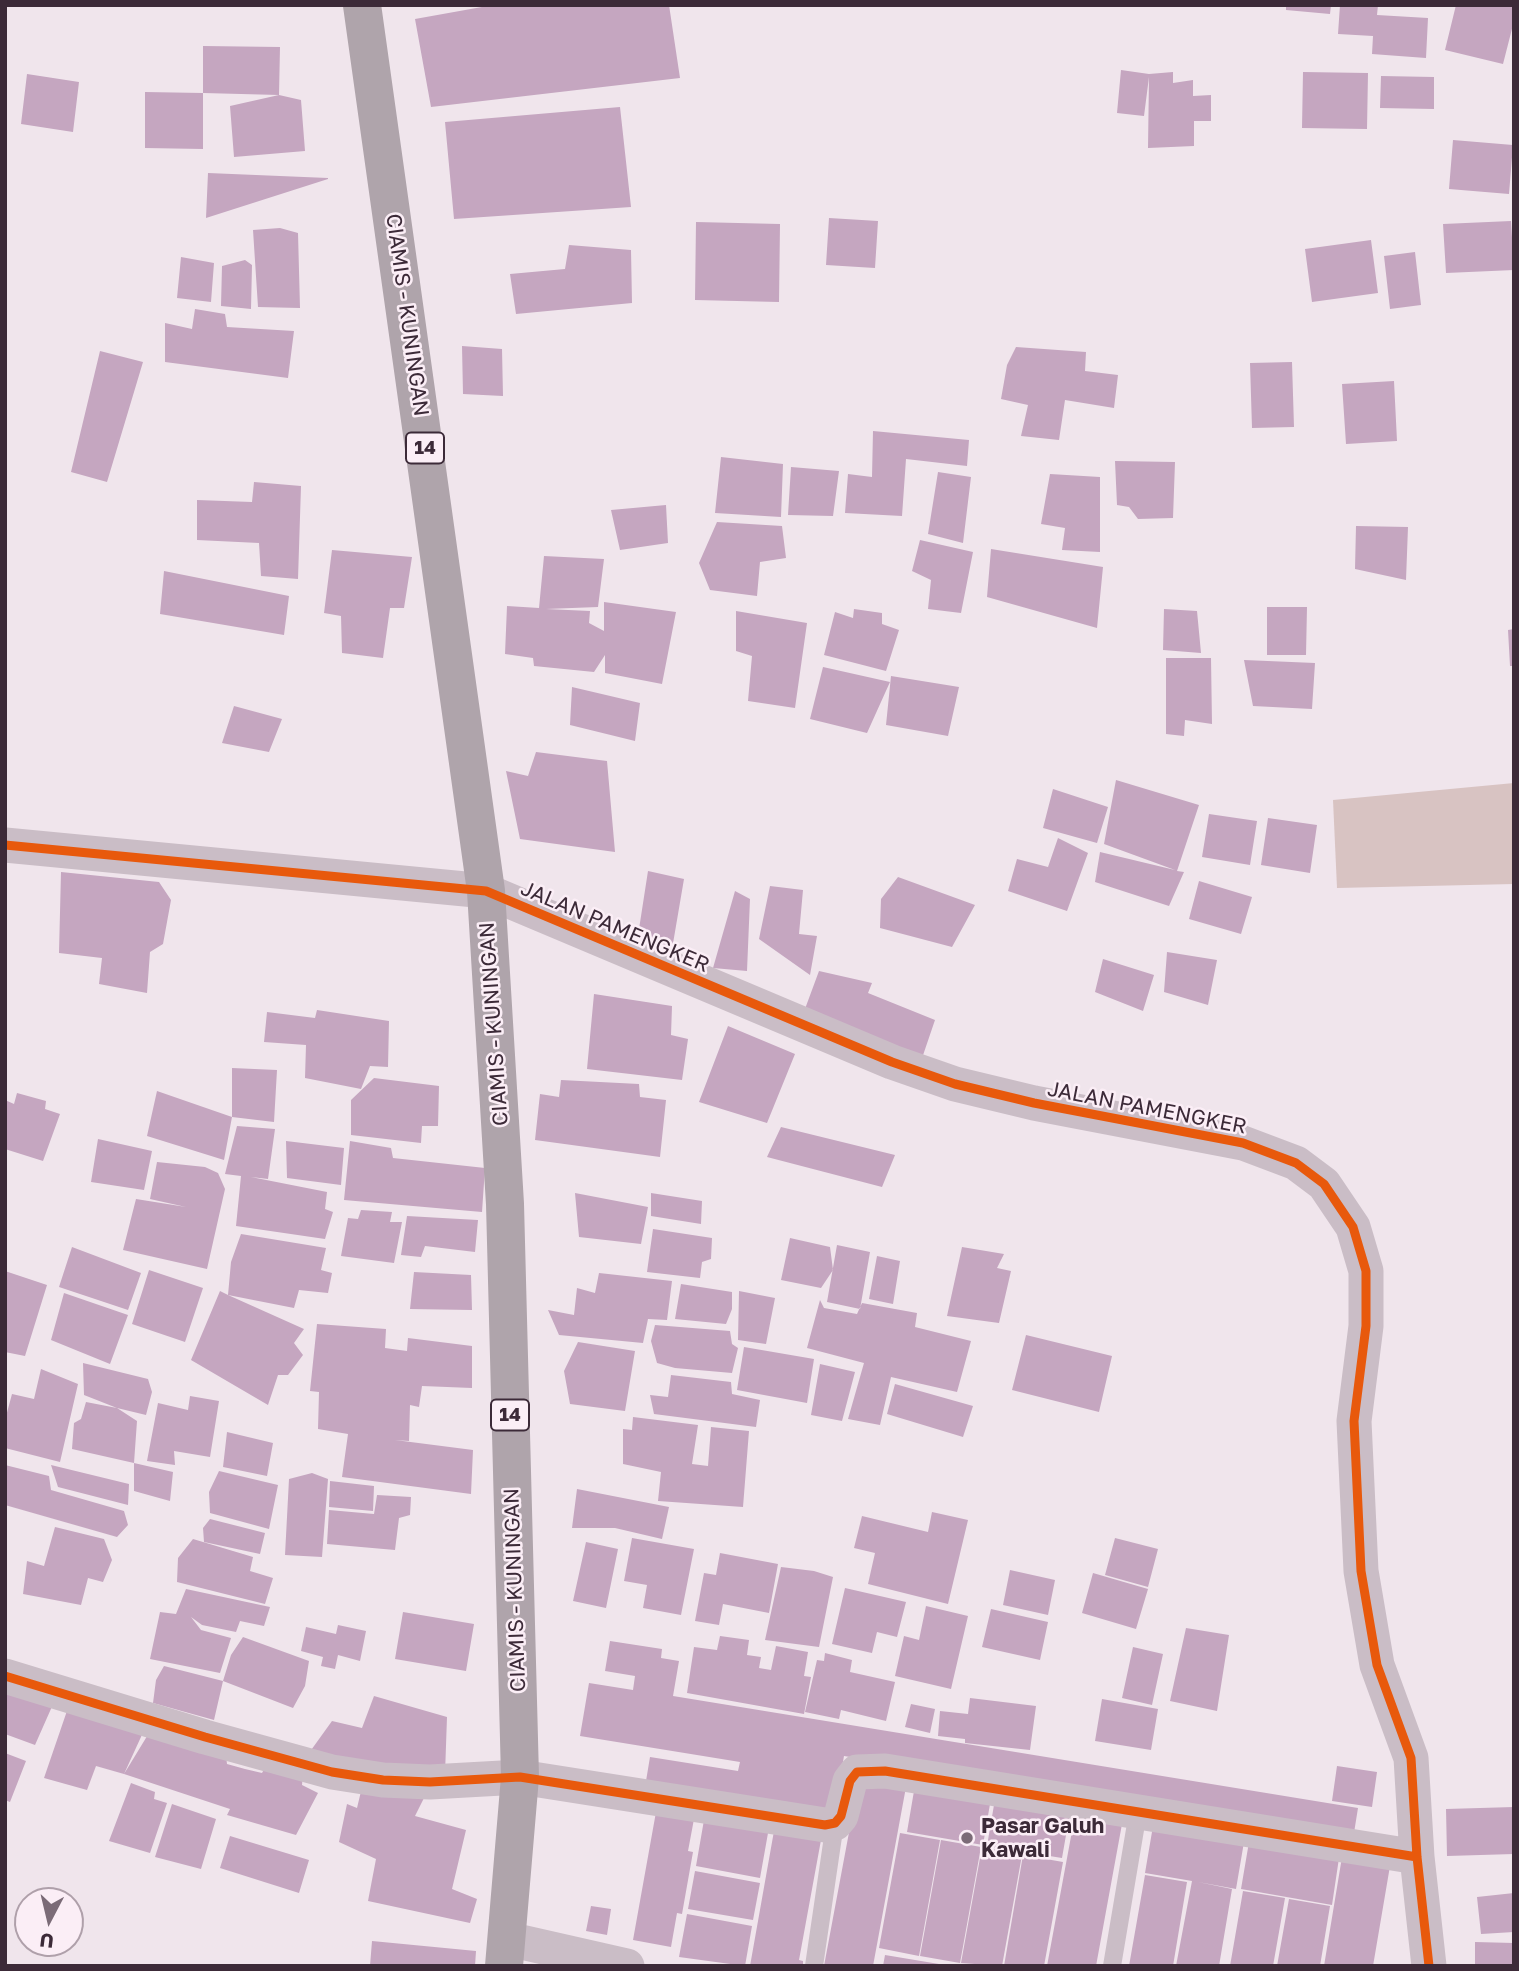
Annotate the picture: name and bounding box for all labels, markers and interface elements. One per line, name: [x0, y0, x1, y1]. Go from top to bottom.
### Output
street label: CIAMIS - KUNINGAN: [380, 212, 434, 418]
road number: 14: [406, 432, 444, 463]
street label: JALAN PAMENGKER: [517, 876, 713, 978]
street label: CIAMIS - KUNINGAN: [474, 921, 514, 1127]
street label: JALAN PAMENGKER: [1045, 1076, 1249, 1140]
road number: 14: [491, 1400, 529, 1430]
street label: CIAMIS - KUNINGAN: [499, 1487, 531, 1693]
place label: Pasar Galuh Kawali: [981, 1813, 1104, 1863]
marker: Pasar Galuh Kawali: [959, 1830, 975, 1846]
north arrow: [14, 1887, 84, 1957]
text: U: [38, 1929, 55, 1954]

